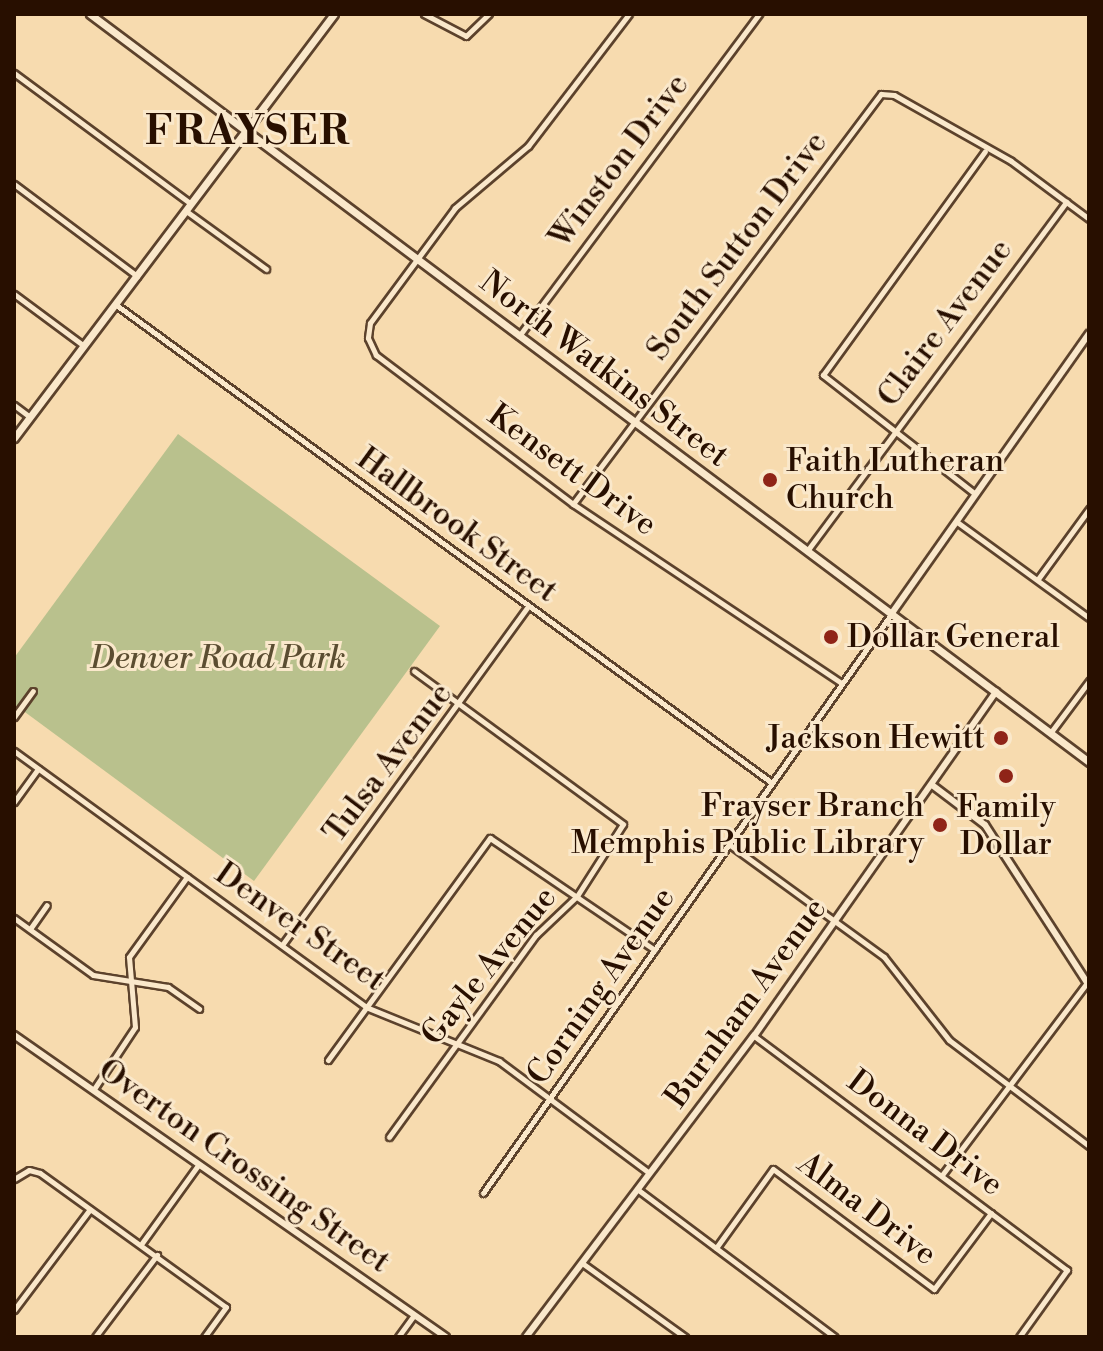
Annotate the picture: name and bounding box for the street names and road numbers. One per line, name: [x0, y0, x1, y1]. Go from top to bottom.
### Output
street label: Winston Drive: [541, 66, 697, 256]
street label: South Sutton Drive: [639, 124, 835, 368]
street label: Claire Avenue: [869, 232, 1021, 414]
street label: North Watkins Street: [472, 263, 736, 475]
street label: Kensett Drive: [480, 396, 664, 544]
street label: Hallbrook Street: [349, 439, 565, 611]
street label: Tulsa Avenue: [316, 676, 460, 850]
street label: Denver Street: [208, 854, 392, 1000]
street label: Gayle Avenue: [413, 879, 565, 1053]
street label: Corning Avenue: [519, 880, 683, 1092]
street label: Burnham Avenue: [657, 891, 835, 1115]
street label: Overton Crossing Street: [91, 1051, 397, 1281]
street label: Donna Drive: [839, 1062, 1011, 1204]
street label: Alma Drive: [790, 1144, 944, 1274]

